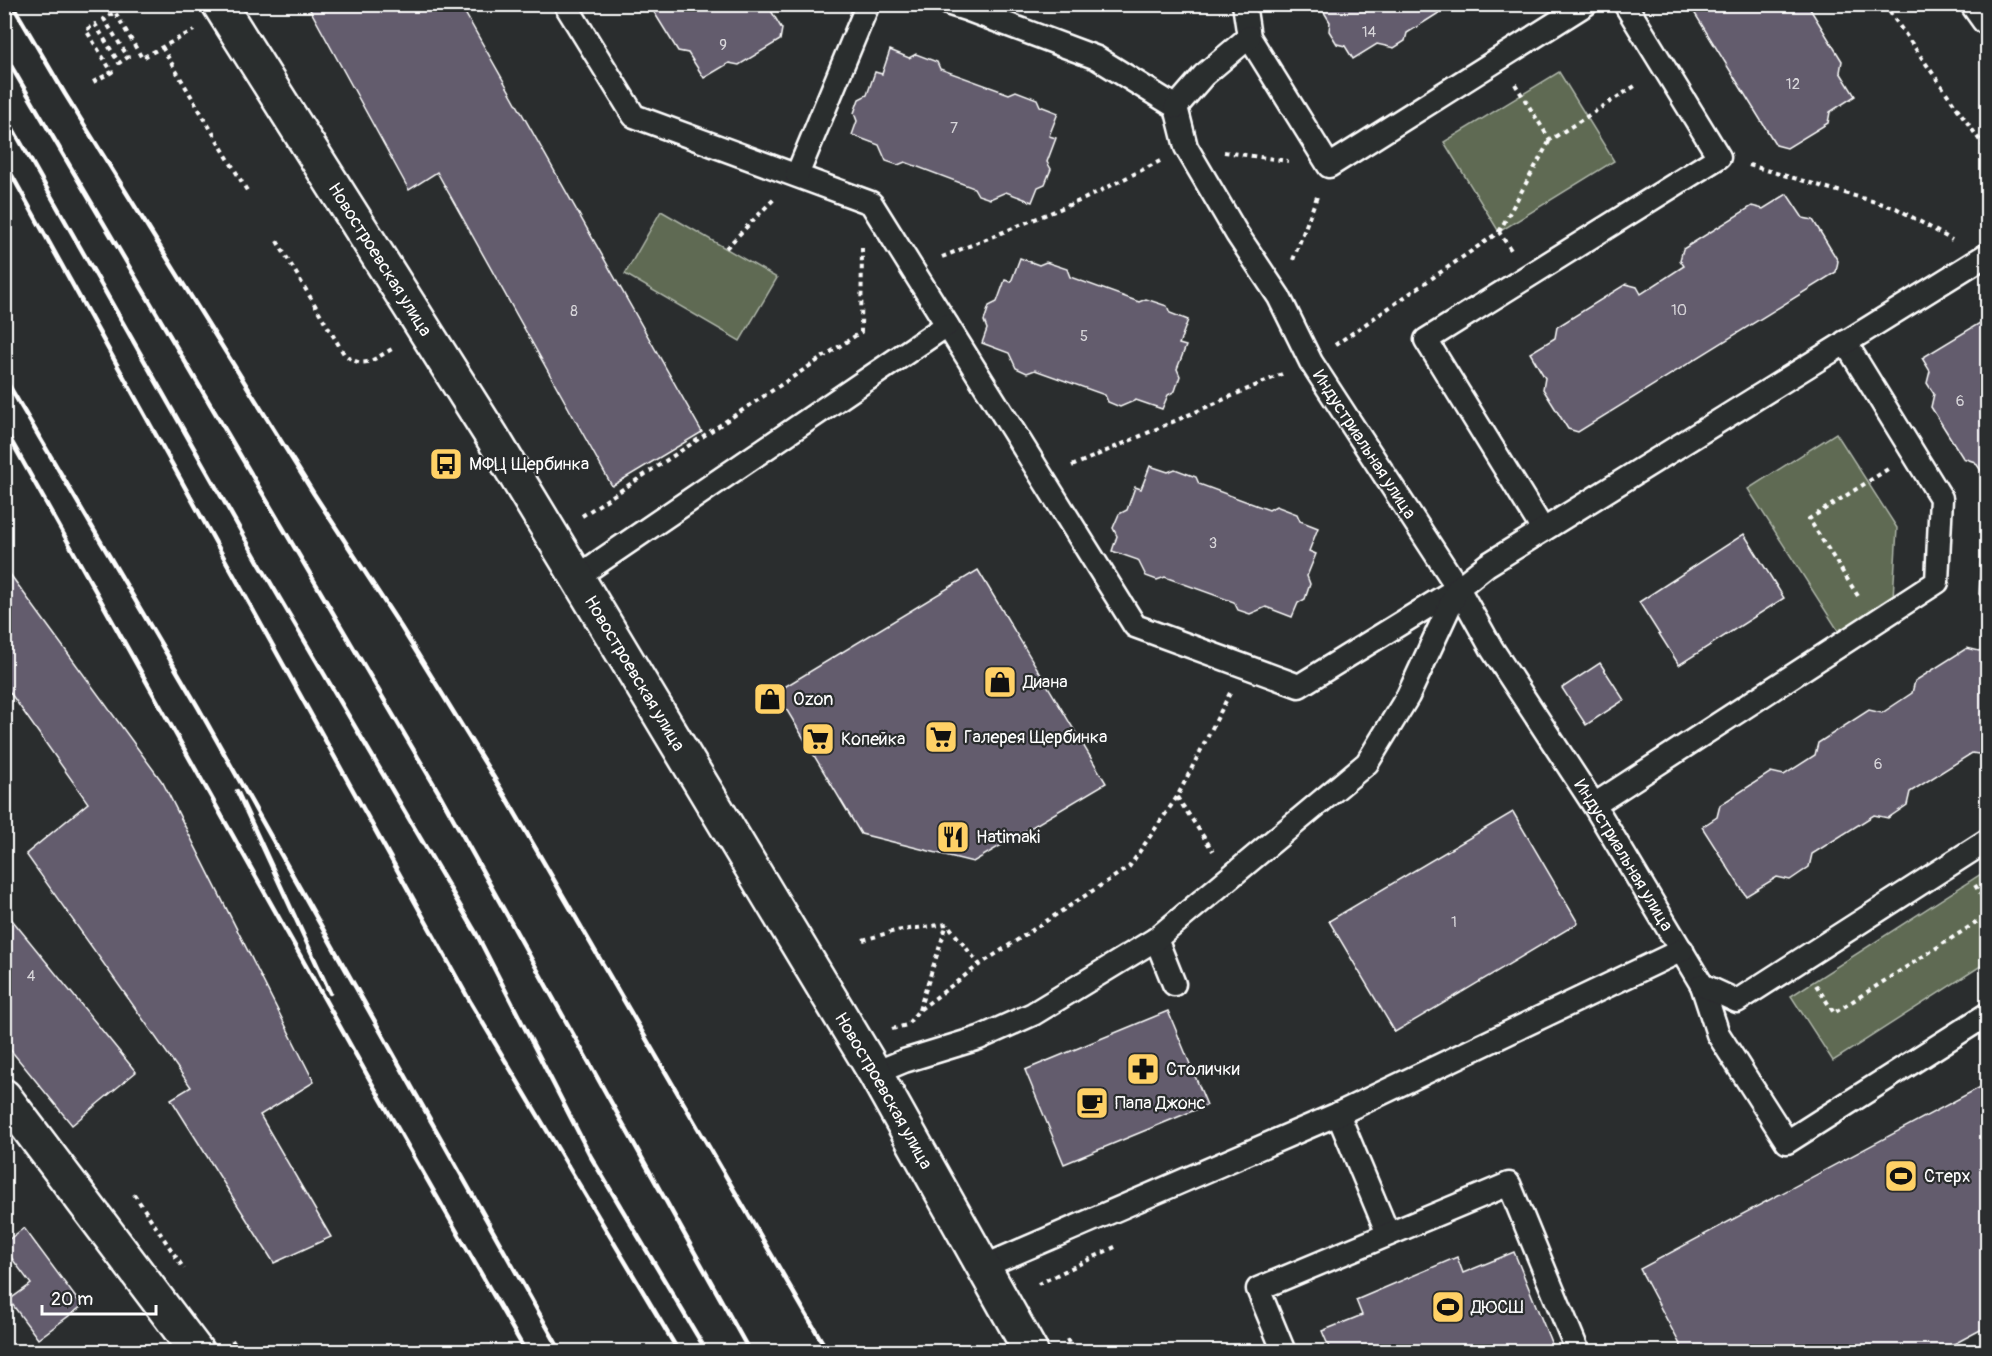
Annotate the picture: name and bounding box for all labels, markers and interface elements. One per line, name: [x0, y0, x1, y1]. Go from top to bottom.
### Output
house number: 14: [1362, 23, 1377, 42]
house number: 9: [719, 36, 727, 55]
house number: 12: [1786, 75, 1800, 94]
house number: 7: [950, 119, 958, 138]
street label: Новостроевская улица: [323, 179, 437, 341]
house number: 10: [1671, 301, 1687, 320]
house number: 8: [570, 302, 578, 321]
house number: 5: [1080, 327, 1088, 346]
street label: Индустриальная улица: [1307, 366, 1421, 523]
house number: 6: [1956, 392, 1964, 411]
bus stop icon: МФЦ Щербинка: [428, 446, 464, 482]
place label: МФЦ Щербинка: [469, 453, 589, 476]
house number: 3: [1209, 534, 1217, 553]
street label: Новостроевская улица: [579, 592, 690, 756]
shop icon: Диана: [982, 664, 1018, 700]
place label: Диана: [1022, 671, 1068, 694]
shop icon: Ozon: [752, 681, 788, 717]
place label: Ozon: [793, 688, 833, 711]
supermarket icon: Галерея Щербинка: [923, 719, 959, 755]
supermarket icon: Копейка: [800, 721, 836, 757]
place label: Галерея Щербинка: [964, 726, 1107, 749]
place label: Копейка: [841, 728, 905, 751]
house number: 6: [1874, 755, 1882, 774]
street label: Индустриальная улица: [1568, 775, 1678, 936]
restaurant icon: Hatimaki: [935, 819, 971, 855]
place label: Hatimaki: [976, 826, 1040, 849]
house number: 1: [1451, 913, 1457, 932]
house number: 4: [27, 967, 36, 986]
street label: Новостроевская улица: [829, 1008, 938, 1173]
pharmacy icon: Столички: [1125, 1051, 1161, 1087]
place label: Столички: [1166, 1058, 1240, 1081]
cafe icon: Папа Джонс: [1074, 1085, 1110, 1121]
place label: Папа Джонс: [1115, 1092, 1206, 1115]
sports icon: Стерх: [1883, 1158, 1919, 1194]
place label: Стерх: [1924, 1165, 1971, 1188]
scale bar: [42, 1278, 156, 1316]
text: 20 m: [51, 1288, 93, 1311]
sports icon: ДЮСШ: [1430, 1289, 1466, 1325]
place label: ДЮСШ: [1470, 1296, 1523, 1319]

